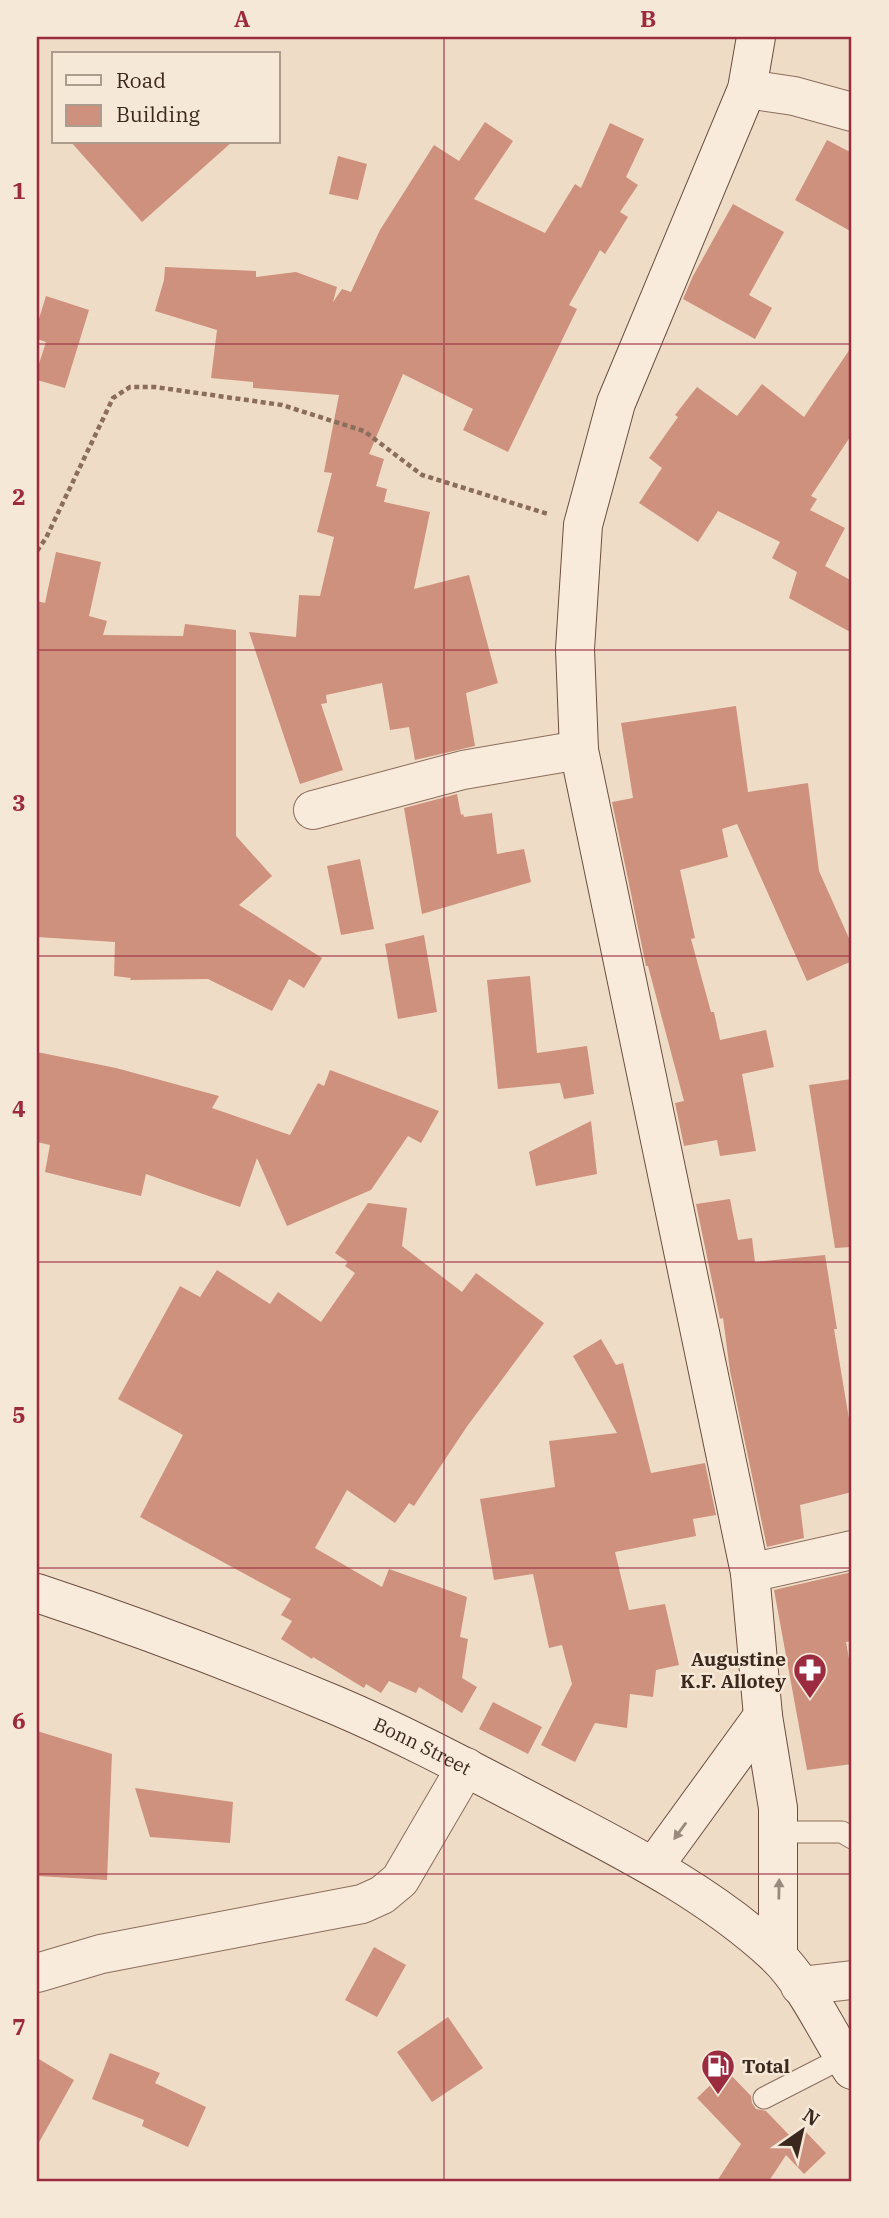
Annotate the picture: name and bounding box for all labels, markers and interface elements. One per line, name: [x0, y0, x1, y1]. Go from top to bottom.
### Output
text: A: [234, 3, 250, 33]
text: B: [640, 3, 656, 33]
legend: [52, 52, 280, 144]
text: Road: [116, 66, 166, 94]
text: Building: [116, 100, 201, 128]
text: 1: [12, 175, 26, 205]
text: 2: [12, 481, 26, 511]
text: 3: [12, 787, 26, 817]
text: 4: [12, 1093, 26, 1123]
text: 5: [12, 1399, 26, 1429]
place label: Augustine K.F. Allotey: [680, 1647, 786, 1693]
pharmacy icon: Augustine K.F. Allotey: [791, 1651, 829, 1700]
text: 6: [12, 1705, 26, 1735]
street label: Bonn Street: [370, 1712, 475, 1780]
one-way arrow: [673, 1822, 687, 1840]
one-way arrow: [773, 1878, 784, 1900]
text: 7: [12, 2011, 26, 2041]
fuel station icon: Total: [699, 2047, 737, 2096]
place label: Total: [742, 2054, 790, 2078]
north arrow: [766, 2096, 836, 2166]
text: N: [799, 2103, 824, 2131]

